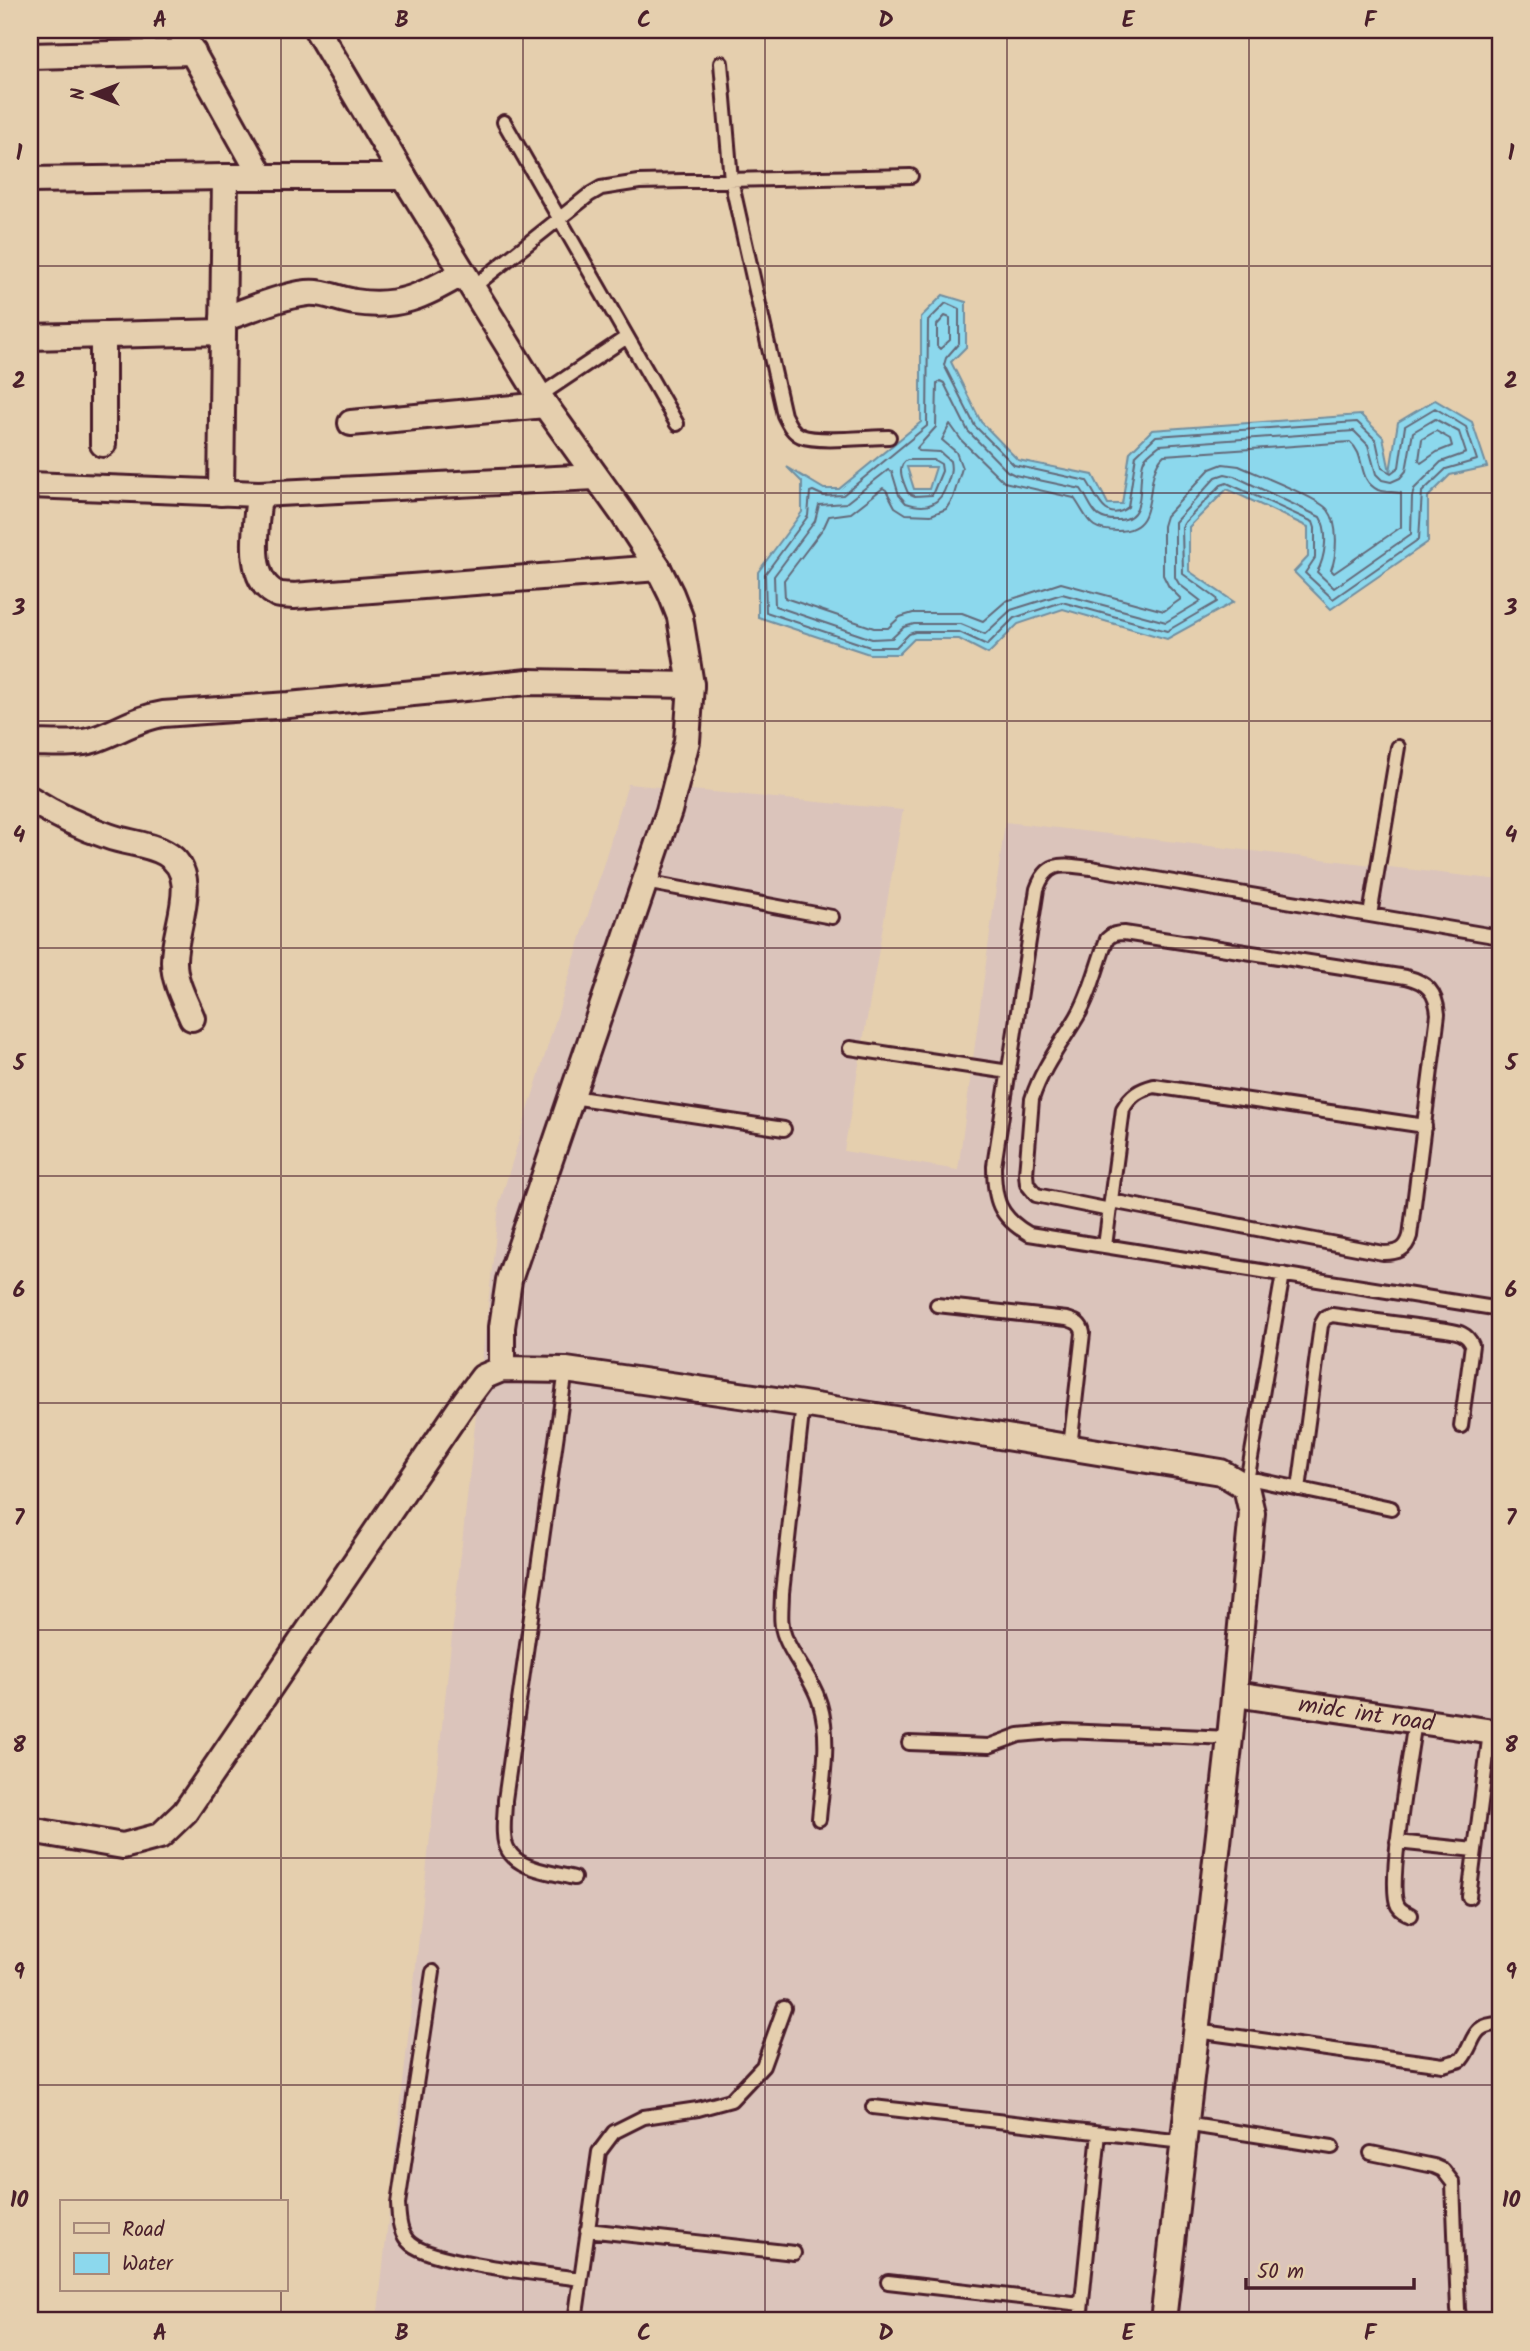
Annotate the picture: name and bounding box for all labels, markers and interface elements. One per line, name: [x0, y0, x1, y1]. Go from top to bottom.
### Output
text: A: [153, 3, 167, 39]
text: B: [395, 3, 409, 39]
text: C: [637, 3, 651, 39]
text: D: [878, 3, 894, 39]
text: E: [1122, 3, 1136, 39]
text: F: [1364, 3, 1378, 39]
north arrow: [60, 60, 130, 130]
text: N: [64, 88, 94, 100]
text: 1: [16, 136, 23, 172]
text: 1: [1508, 136, 1515, 172]
text: 2: [12, 364, 26, 400]
text: 2: [1504, 364, 1518, 400]
text: 3: [12, 591, 26, 627]
text: 3: [1504, 591, 1518, 627]
text: 4: [13, 818, 26, 854]
text: 4: [1505, 818, 1518, 854]
text: 5: [12, 1046, 27, 1082]
text: 5: [1504, 1046, 1519, 1082]
text: 6: [13, 1273, 25, 1309]
text: 6: [1505, 1273, 1517, 1309]
text: 7: [14, 1501, 26, 1537]
text: 7: [1506, 1501, 1518, 1537]
street label: midc int road: [1296, 1686, 1438, 1744]
text: 8: [12, 1728, 26, 1764]
text: 8: [1504, 1728, 1518, 1764]
text: 9: [13, 1955, 25, 1991]
text: 9: [1505, 1955, 1517, 1991]
text: 10: [10, 2183, 29, 2219]
text: 10: [1502, 2183, 1521, 2219]
legend: [60, 2200, 287, 2292]
text: Road: [122, 2214, 165, 2247]
scale bar: [1246, 2246, 1414, 2290]
text: Water: [122, 2248, 174, 2281]
text: 50 m: [1257, 2256, 1304, 2289]
text: A: [153, 2316, 167, 2351]
text: B: [395, 2316, 409, 2351]
text: C: [637, 2316, 651, 2351]
text: D: [878, 2316, 894, 2351]
text: E: [1122, 2316, 1136, 2351]
text: F: [1364, 2316, 1378, 2351]

